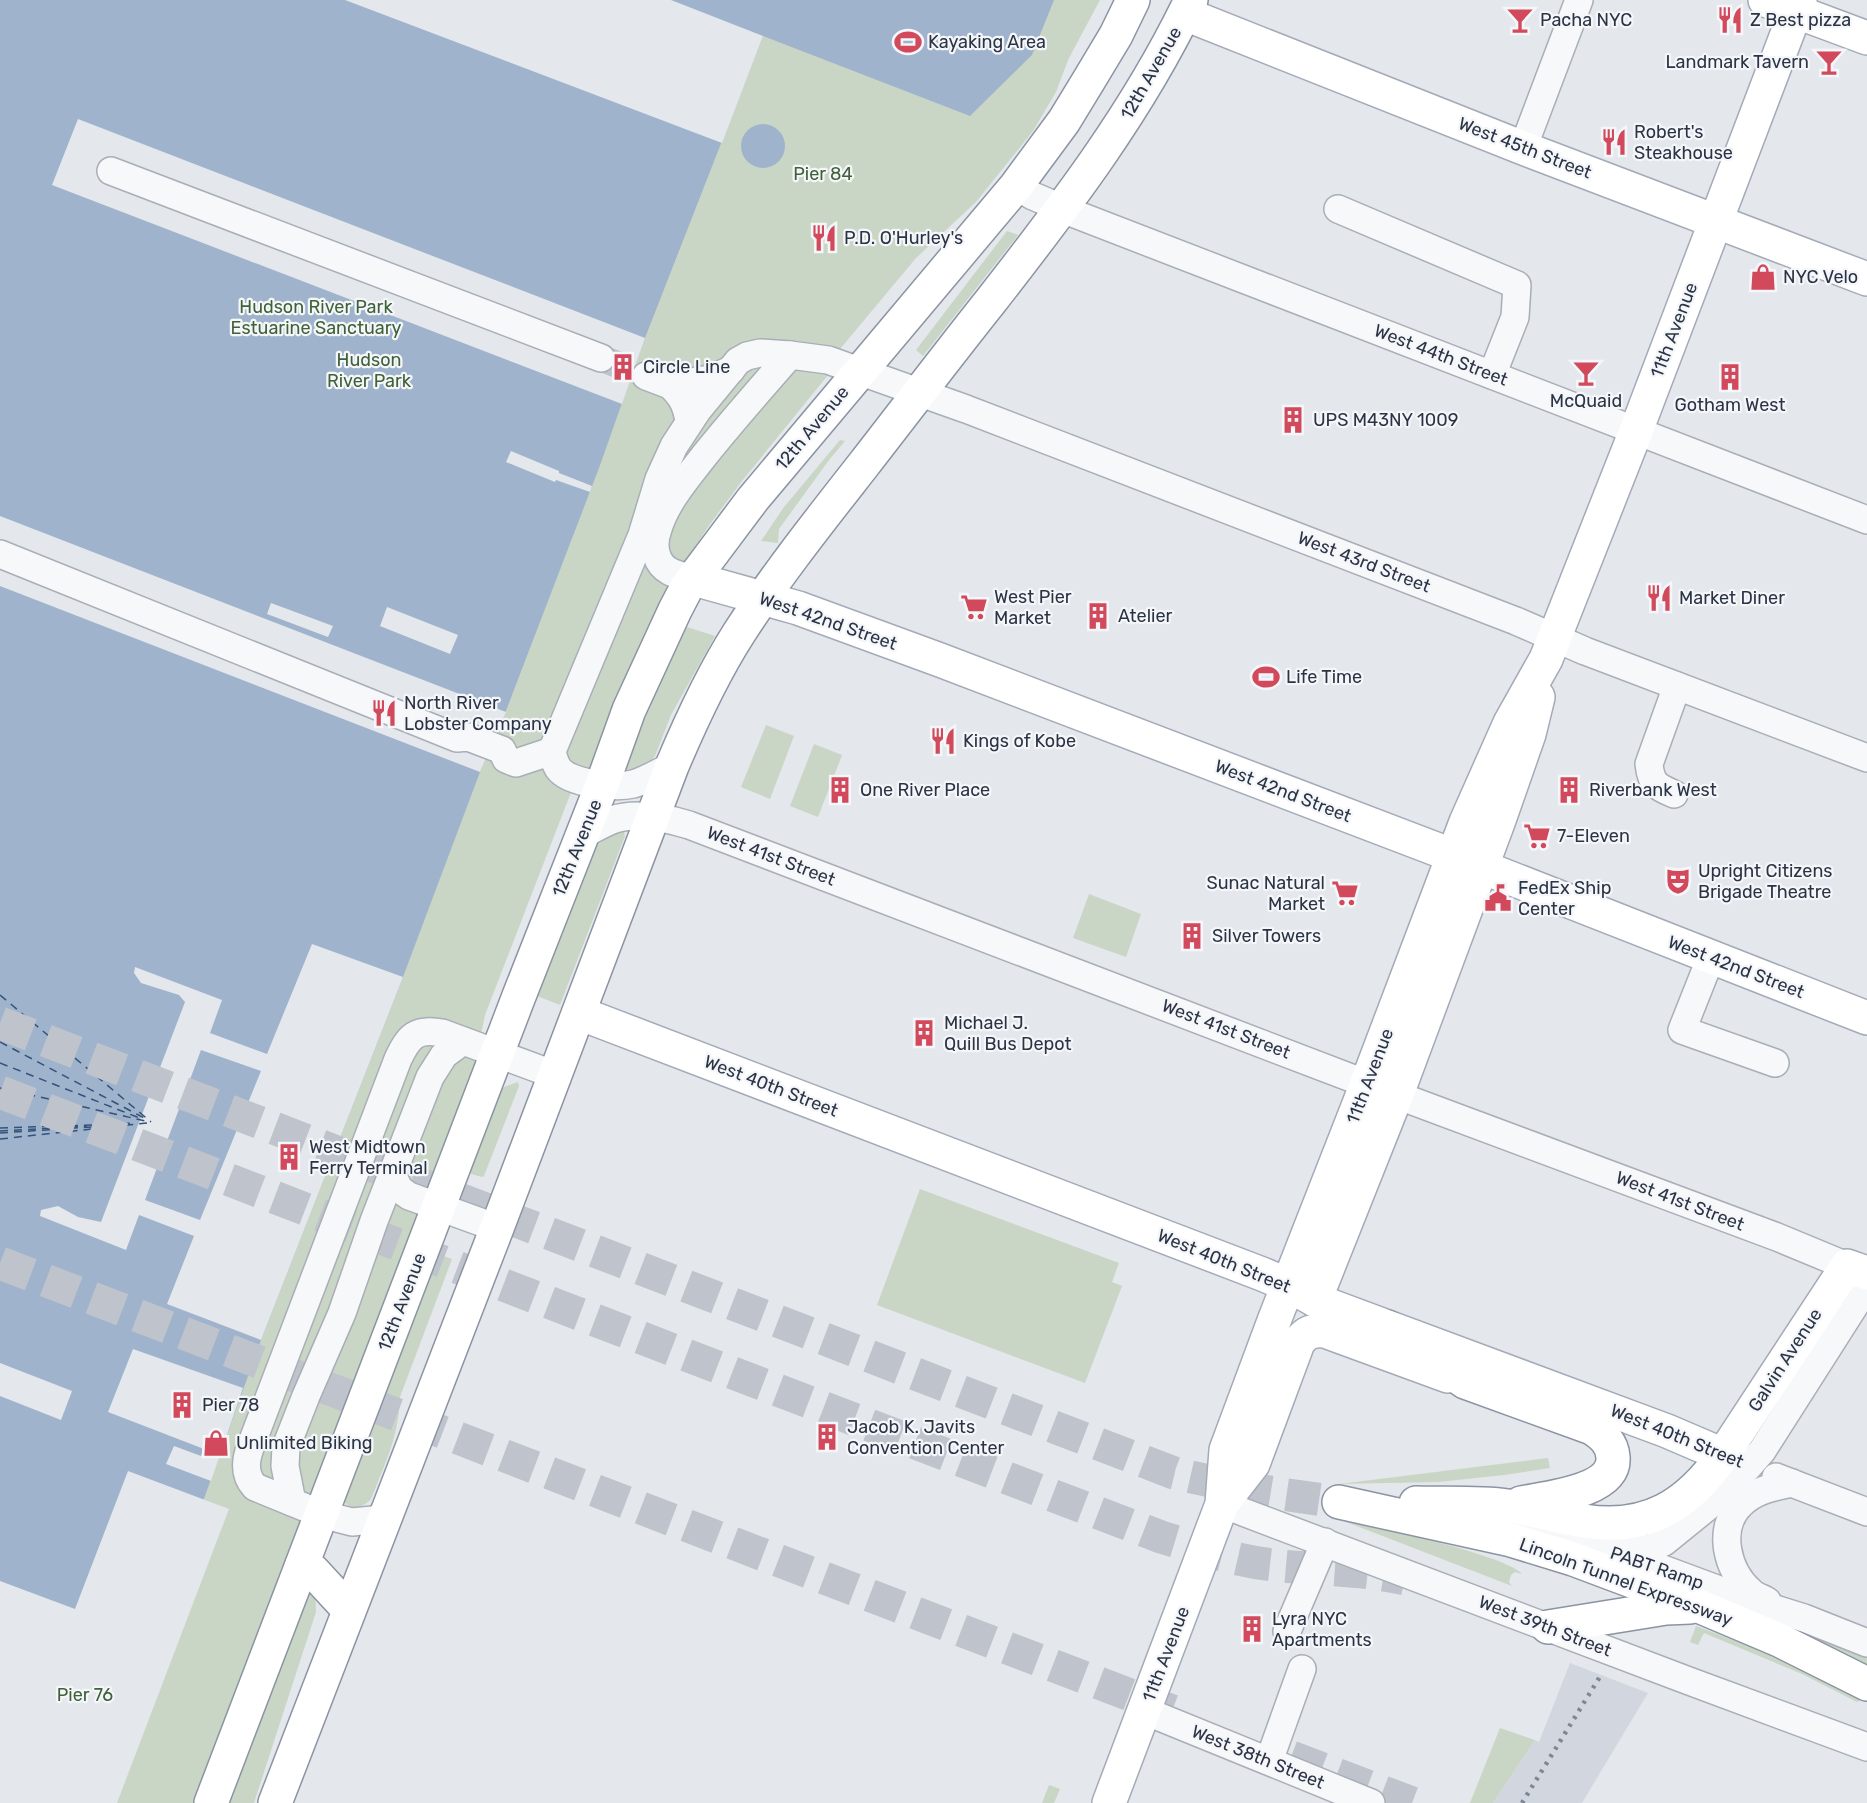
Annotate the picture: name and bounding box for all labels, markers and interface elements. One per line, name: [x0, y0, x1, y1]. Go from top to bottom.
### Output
bar icon: Pacha NYC: [1505, 5, 1535, 35]
restaurant icon: Z Best pizza: [1715, 5, 1745, 35]
place label: Pacha NYC: [1540, 9, 1632, 31]
place label: Z Best pizza: [1750, 9, 1851, 31]
street label: 12th Avenue: [1116, 23, 1186, 123]
sports icon: Kayaking Area: [893, 27, 923, 57]
place label: Kayaking Area: [928, 31, 1046, 53]
bar icon: Landmark Tavern: [1814, 47, 1844, 77]
place label: Landmark Tavern: [1665, 51, 1809, 73]
street label: West 45th Street: [1455, 112, 1595, 184]
place label: Robert's Steakhouse: [1634, 121, 1733, 164]
restaurant icon: Robert's Steakhouse: [1599, 127, 1629, 157]
park label: Pier 84: [793, 163, 853, 185]
restaurant icon: P.D. O'Hurley's: [809, 223, 839, 253]
place label: P.D. O'Hurley's: [844, 227, 963, 249]
shop icon: NYC Velo: [1748, 262, 1778, 292]
place label: NYC Velo: [1783, 266, 1858, 288]
street label: 11th Avenue: [1646, 279, 1702, 381]
park label: Hudson River Park Estuarine Sanctuary: [230, 296, 402, 339]
street label: West 44th Street: [1371, 319, 1511, 391]
park label: Hudson River Park: [327, 349, 412, 392]
building icon: Circle Line: [608, 352, 638, 382]
place label: Circle Line: [643, 356, 730, 378]
bar icon: McQuaid: [1571, 358, 1601, 388]
building icon: Gotham West: [1715, 362, 1745, 392]
street label: 12th Avenue: [770, 381, 854, 475]
place label: McQuaid: [1550, 390, 1622, 412]
place label: Gotham West: [1675, 394, 1785, 416]
building icon: UPS M43NY 1009: [1278, 405, 1308, 435]
place label: UPS M43NY 1009: [1313, 409, 1458, 431]
street label: West 43rd Street: [1294, 527, 1434, 597]
restaurant icon: Market Diner: [1644, 583, 1674, 613]
place label: West Pier Market: [994, 586, 1072, 629]
street label: West 42nd Street: [756, 587, 900, 655]
place label: Market Diner: [1679, 587, 1785, 609]
supermarket icon: West Pier Market: [959, 592, 989, 622]
building icon: Atelier: [1083, 601, 1113, 631]
place label: Atelier: [1118, 605, 1173, 627]
sports icon: Life Time: [1251, 662, 1281, 692]
place label: Life Time: [1286, 666, 1362, 688]
place label: North River Lobster Company: [404, 692, 552, 735]
restaurant icon: North River Lobster Company: [369, 698, 399, 728]
restaurant icon: Kings of Kobe: [928, 726, 958, 756]
place label: Kings of Kobe: [963, 730, 1076, 752]
street label: West 42nd Street: [1212, 755, 1354, 827]
building icon: One River Place: [825, 775, 855, 805]
building icon: Riverbank West: [1554, 775, 1584, 805]
place label: One River Place: [860, 779, 990, 801]
place label: Riverbank West: [1589, 779, 1717, 801]
street label: 12th Avenue: [547, 796, 607, 900]
street label: West 41st Street: [704, 821, 838, 891]
supermarket icon: 7-Eleven: [1522, 821, 1552, 851]
place label: 7-Eleven: [1557, 825, 1630, 847]
place label: Upright Citizens Brigade Theatre: [1698, 860, 1833, 903]
theatre icon: Upright Citizens Brigade Theatre: [1663, 866, 1693, 896]
place label: Sunac Natural Market: [1207, 872, 1325, 915]
place label: FedEx Ship Center: [1518, 877, 1611, 920]
supermarket icon: Sunac Natural Market: [1330, 878, 1360, 908]
public building icon: FedEx Ship Center: [1483, 883, 1513, 913]
building icon: Silver Towers: [1177, 921, 1207, 951]
place label: Silver Towers: [1212, 925, 1321, 947]
street label: West 42nd Street: [1665, 931, 1807, 1003]
street label: West 41st Street: [1159, 994, 1293, 1064]
place label: Michael J. Quill Bus Depot: [944, 1012, 1071, 1055]
building icon: Michael J. Quill Bus Depot: [909, 1018, 939, 1048]
street label: 11th Avenue: [1342, 1025, 1398, 1127]
street label: West 40th Street: [701, 1050, 841, 1122]
place label: West Midtown Ferry Terminal: [309, 1136, 428, 1179]
building icon: West Midtown Ferry Terminal: [274, 1142, 304, 1172]
street label: West 41st Street: [1613, 1166, 1747, 1236]
street label: West 40th Street: [1154, 1224, 1294, 1298]
street label: 12th Avenue: [373, 1250, 431, 1354]
street label: Galvin Avenue: [1743, 1304, 1827, 1416]
building icon: Pier 78: [167, 1390, 197, 1420]
place label: Pier 78: [202, 1394, 260, 1416]
street label: West 40th Street: [1607, 1399, 1747, 1473]
place label: Jacob K. Javits Convention Center: [847, 1416, 1004, 1459]
building icon: Jacob K. Javits Convention Center: [812, 1422, 842, 1452]
shop icon: Unlimited Biking: [201, 1428, 231, 1458]
place label: Unlimited Biking: [236, 1432, 373, 1454]
street label: Lincoln Tunnel Expressway: [1516, 1533, 1736, 1631]
street label: PABT Ramp: [1607, 1542, 1707, 1594]
street label: West 39th Street: [1475, 1591, 1615, 1661]
street label: 11th Avenue: [1138, 1603, 1194, 1705]
place label: Lyra NYC Apartments: [1272, 1608, 1372, 1651]
building icon: Lyra NYC Apartments: [1237, 1614, 1267, 1644]
park label: Pier 76: [57, 1684, 113, 1706]
street label: West 38th Street: [1188, 1720, 1328, 1794]

